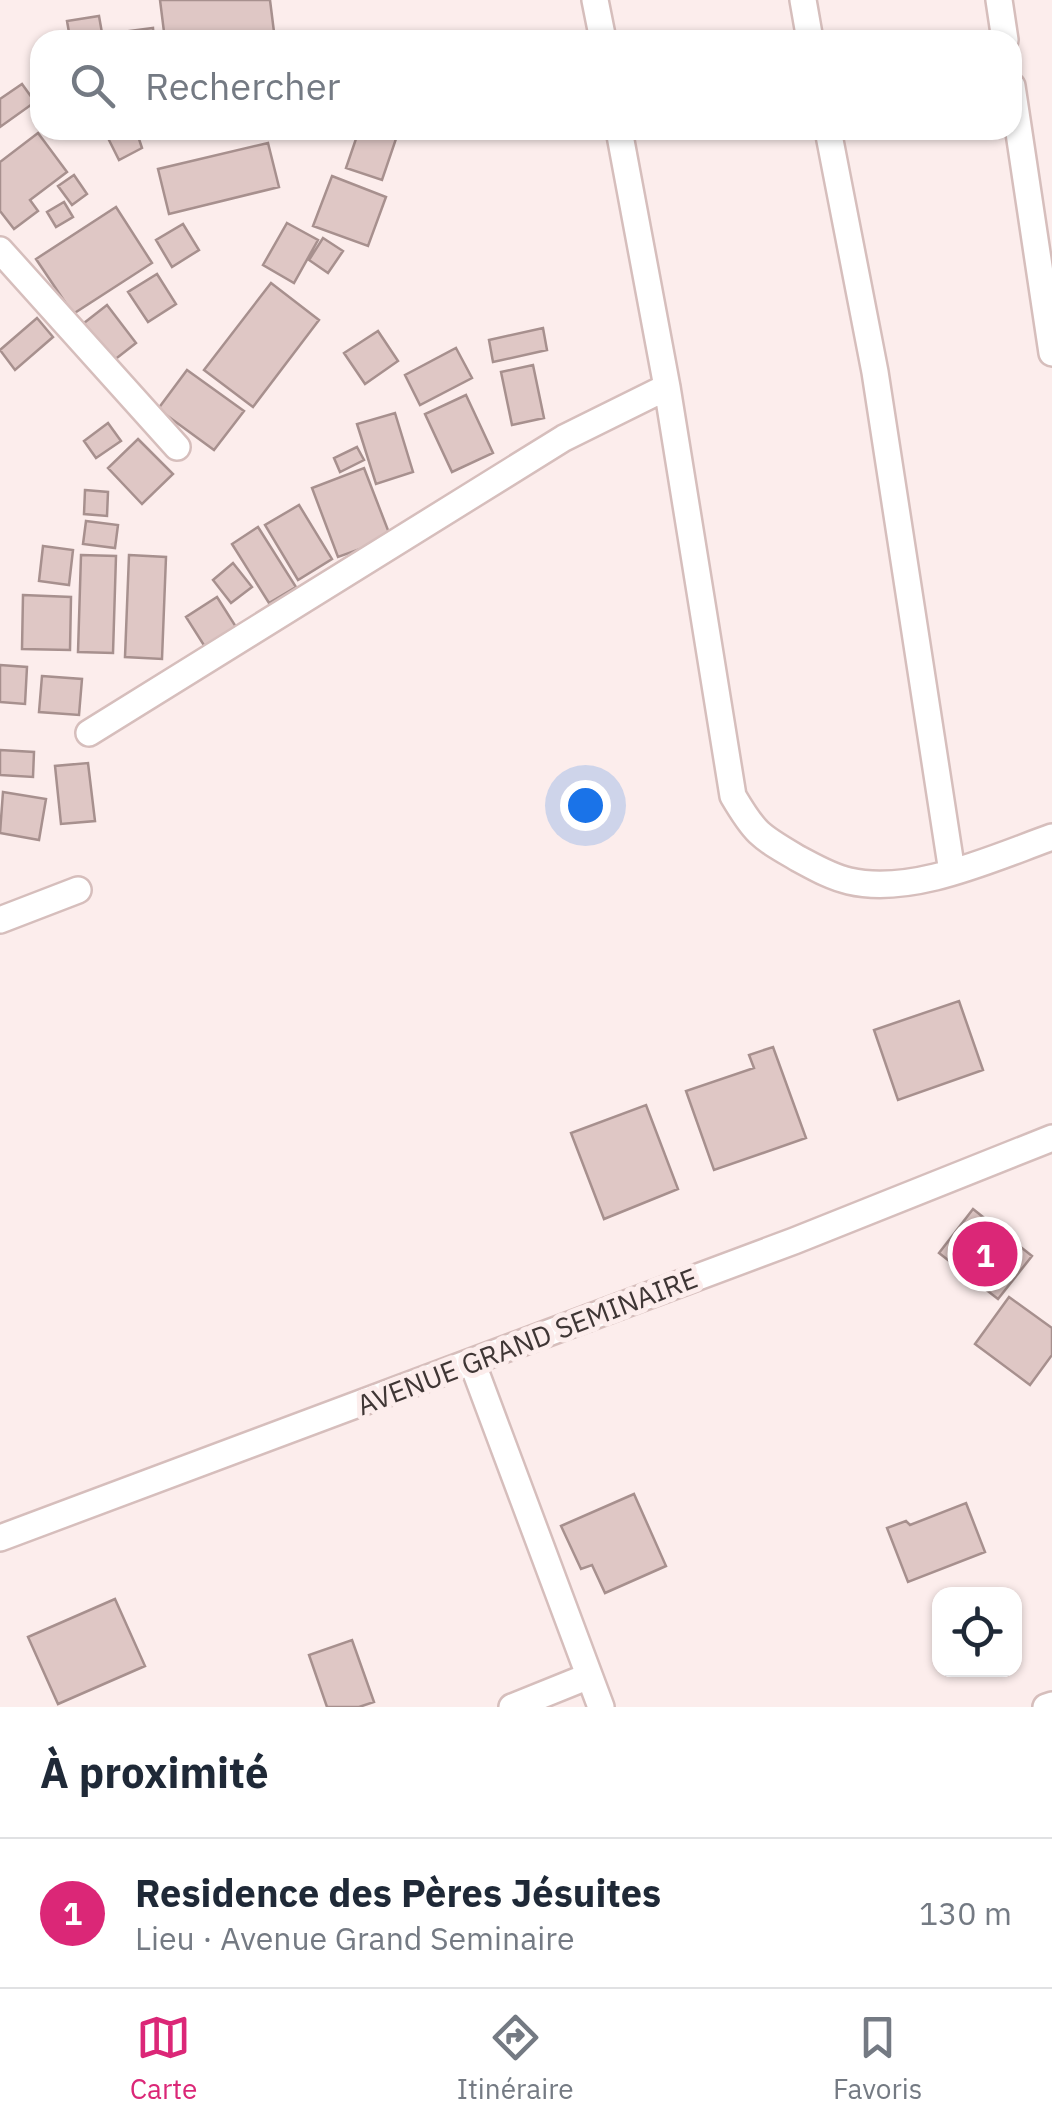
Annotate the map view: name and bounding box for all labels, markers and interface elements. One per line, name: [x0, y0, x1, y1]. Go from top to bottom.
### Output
search box: [30, 30, 1022, 140]
icon: search: [65, 58, 120, 113]
text: Rechercher: [145, 61, 340, 110]
your location: [560, 780, 611, 831]
pin: 1: [952, 1216, 1018, 1292]
street label: AVENUE GRAND SEMINAIRE: [351, 1259, 703, 1423]
map controls: [932, 1587, 1022, 1677]
button: locate: [932, 1587, 1022, 1677]
text: À proximité: [40, 1745, 269, 1800]
text: Residence des Pères Jésuites: [135, 1868, 661, 1917]
text: 1: [63, 1892, 82, 1934]
text: 130 m: [919, 1892, 1012, 1934]
text: Lieu · Avenue Grand Seminaire: [135, 1917, 574, 1959]
tab: Carte: [130, 2010, 197, 2107]
tab: Itinéraire: [457, 2010, 574, 2107]
tab: Favoris: [833, 2010, 922, 2107]

